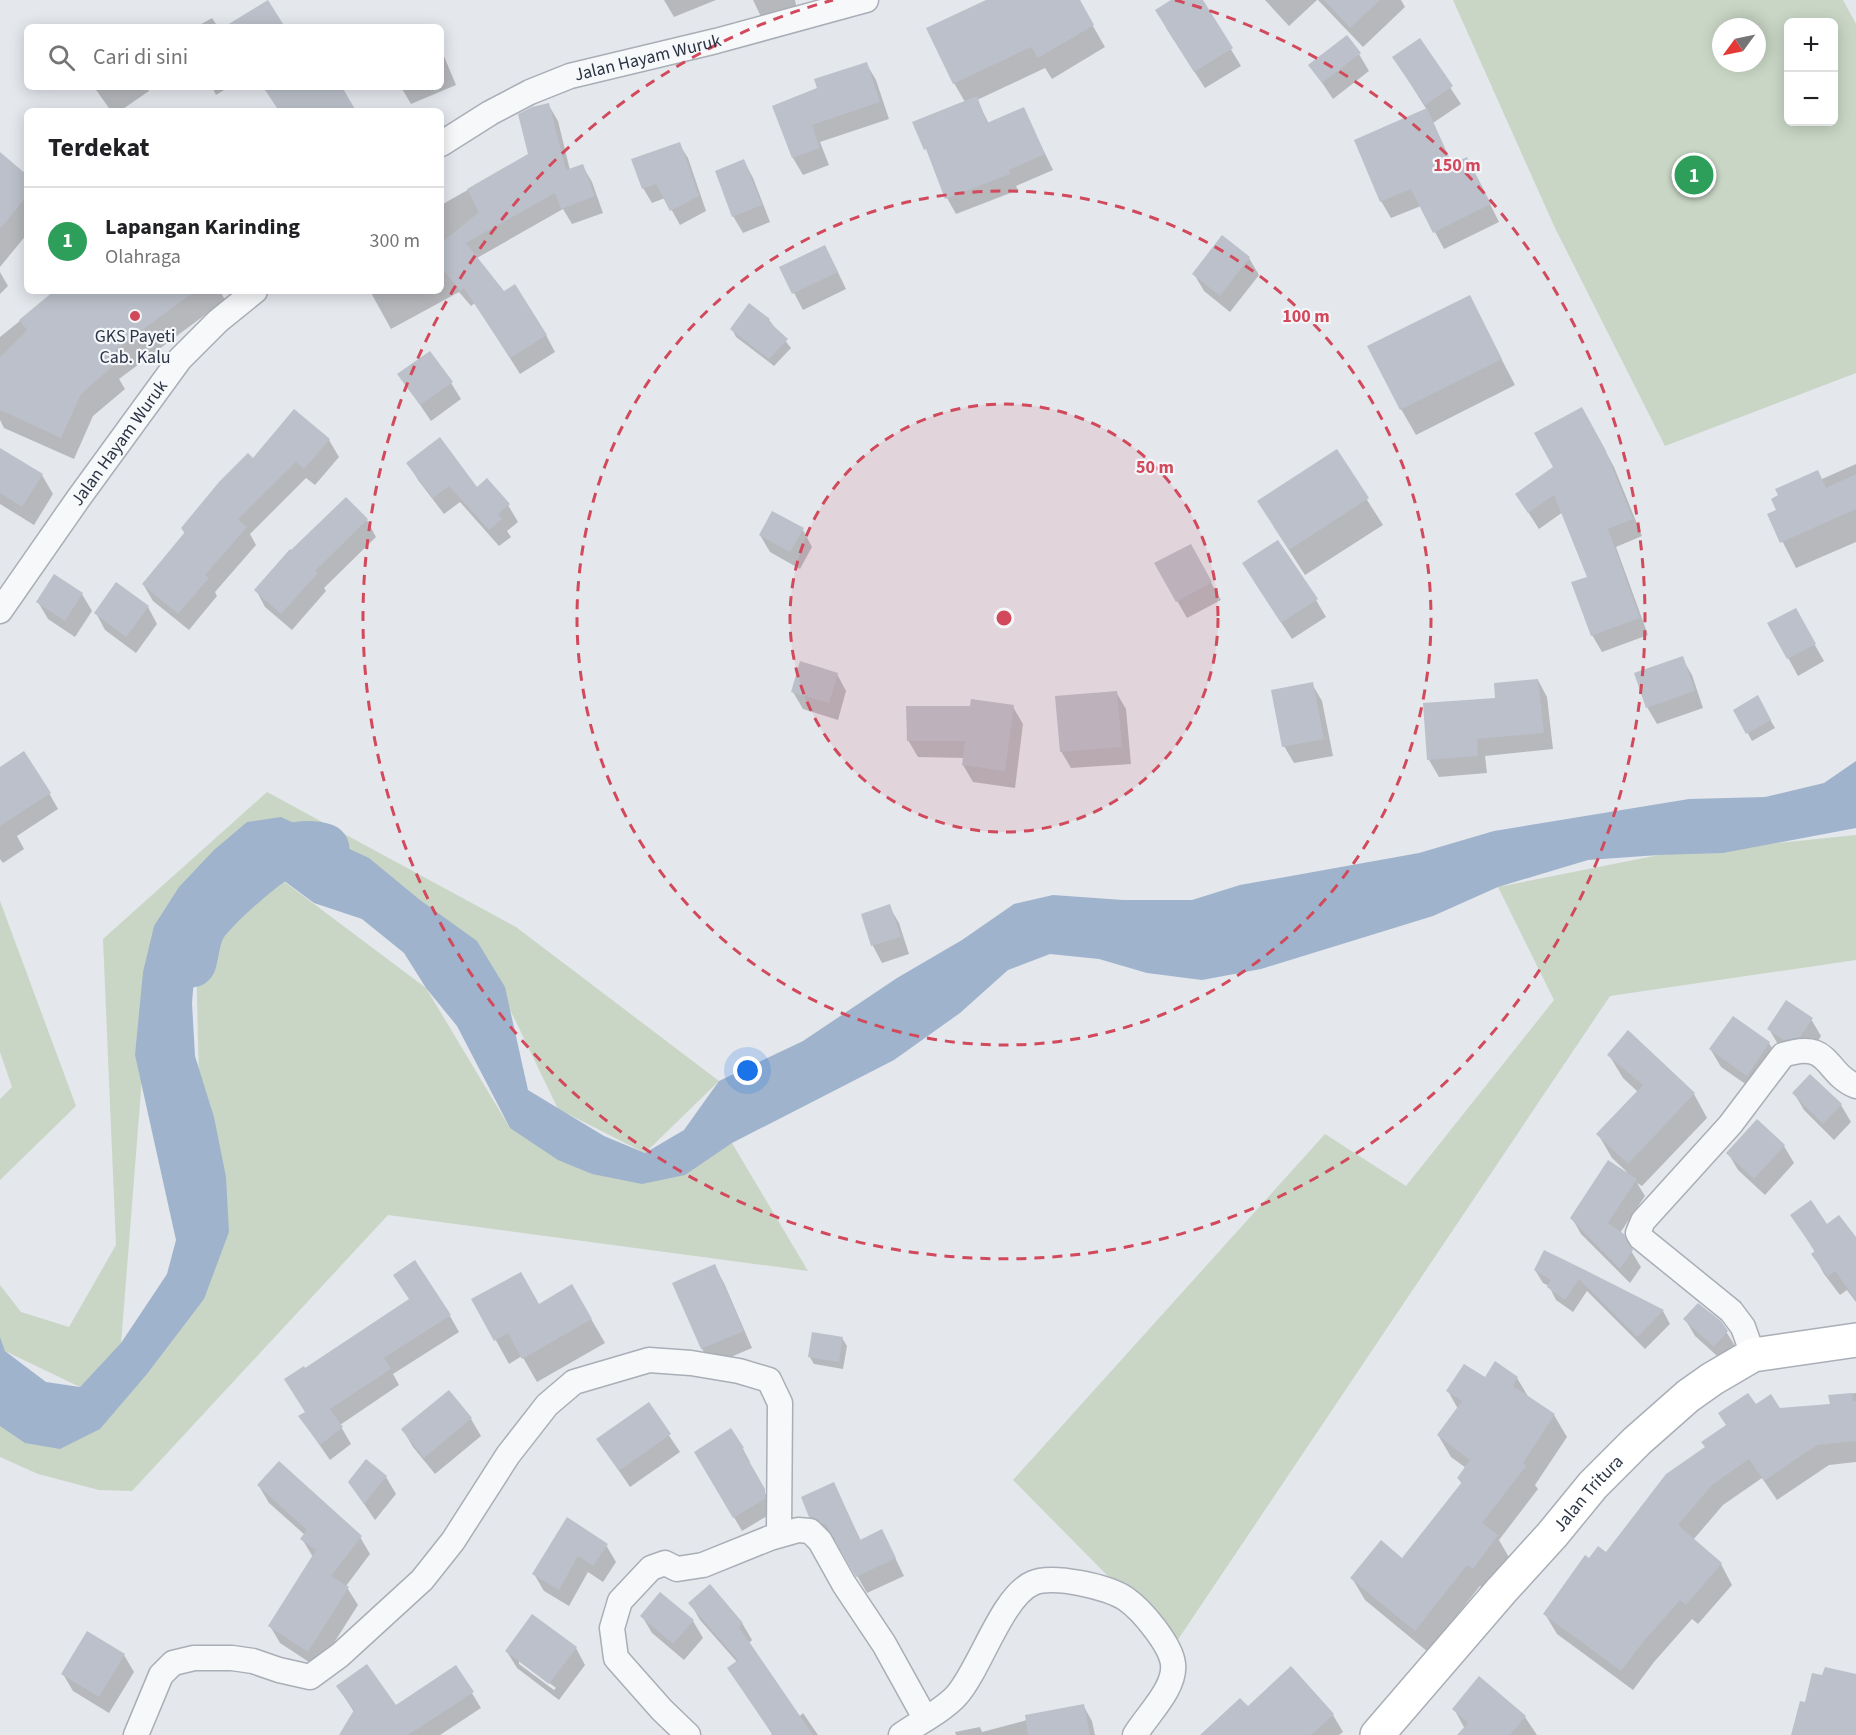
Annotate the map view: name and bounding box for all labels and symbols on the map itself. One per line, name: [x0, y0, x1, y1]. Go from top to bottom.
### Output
north arrow: [1712, 18, 1766, 72]
street label: Jalan Hayam Wuruk: [572, 28, 724, 88]
pin: 1: [1674, 152, 1714, 198]
text: 150 m: [1433, 153, 1481, 178]
text: 100 m: [1282, 304, 1330, 329]
marker: GKS Payeti Cab. Kalu: [128, 309, 142, 323]
place label: GKS Payeti Cab. Kalu: [95, 324, 175, 370]
street label: Jalan Hayam Wuruk: [65, 375, 174, 511]
text: 50 m: [1136, 455, 1174, 480]
centre of rings: [994, 608, 1014, 628]
your location: [733, 1056, 762, 1085]
street label: Jalan Tritura: [1548, 1450, 1629, 1537]

